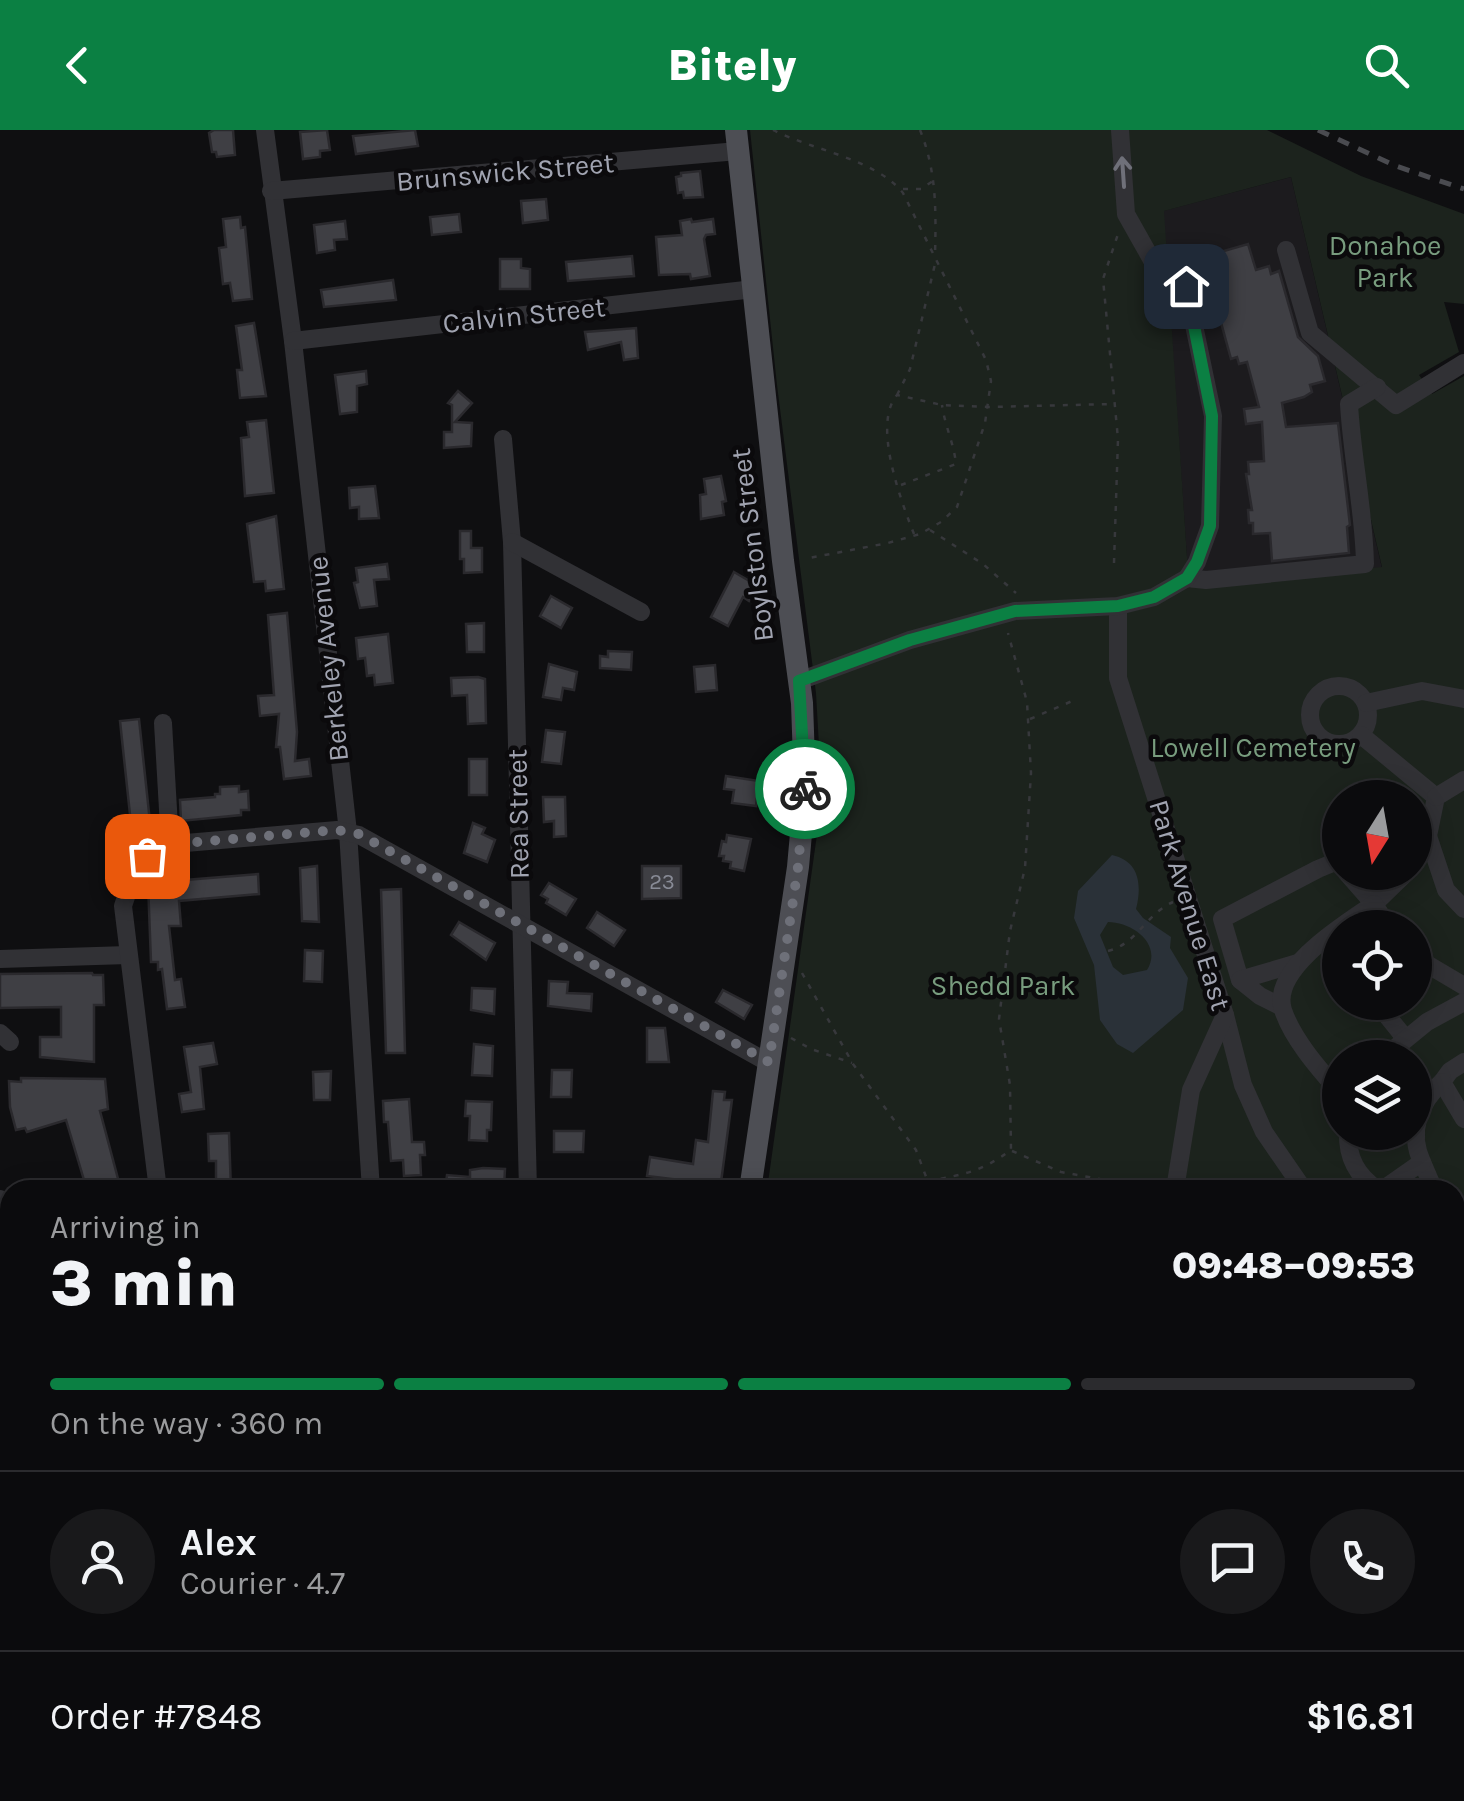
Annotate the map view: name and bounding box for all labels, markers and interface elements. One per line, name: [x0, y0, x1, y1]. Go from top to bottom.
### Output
icon: back: [50, 38, 105, 93]
icon: search: [1359, 38, 1414, 93]
text: Bitely: [667, 39, 797, 91]
street label: Brunswick Street: [395, 146, 615, 198]
one-way arrow: [1113, 156, 1132, 189]
park label: Donahoe Park: [1329, 229, 1441, 294]
pin: [1144, 244, 1229, 329]
icon: home: [1159, 259, 1214, 314]
street label: Calvin Street: [441, 290, 607, 340]
street label: Boylston Street: [724, 446, 780, 644]
street label: Berkeley Avenue: [301, 555, 355, 763]
park label: Lowell Cemetery: [1150, 731, 1356, 764]
courier: [755, 739, 855, 839]
street label: Rea Street: [500, 748, 536, 880]
icon: bike: [778, 762, 833, 817]
north arrow: [1322, 780, 1432, 890]
map controls: [1322, 780, 1432, 1150]
street label: Park Avenue East: [1142, 796, 1238, 1014]
pin: [105, 814, 190, 899]
icon: bag: [120, 829, 175, 884]
house number: 23: [649, 869, 675, 895]
button: locate: [1322, 910, 1432, 1020]
park label: Shedd Park: [931, 969, 1075, 1002]
button: layers: [1322, 1040, 1432, 1150]
text: Arriving in: [50, 1209, 201, 1246]
text: 09:48–09:53: [1172, 1243, 1415, 1288]
text: 3 min: [50, 1245, 238, 1321]
text: On the way · 360 m: [50, 1405, 323, 1442]
button: person: [50, 1509, 155, 1614]
button: chat: [1180, 1509, 1285, 1614]
button: phone: [1310, 1509, 1415, 1614]
text: Alex: [180, 1520, 257, 1565]
text: Courier · 4.7: [180, 1565, 345, 1602]
text: Order #7848: [50, 1694, 263, 1739]
text: $16.81: [1306, 1694, 1415, 1739]

